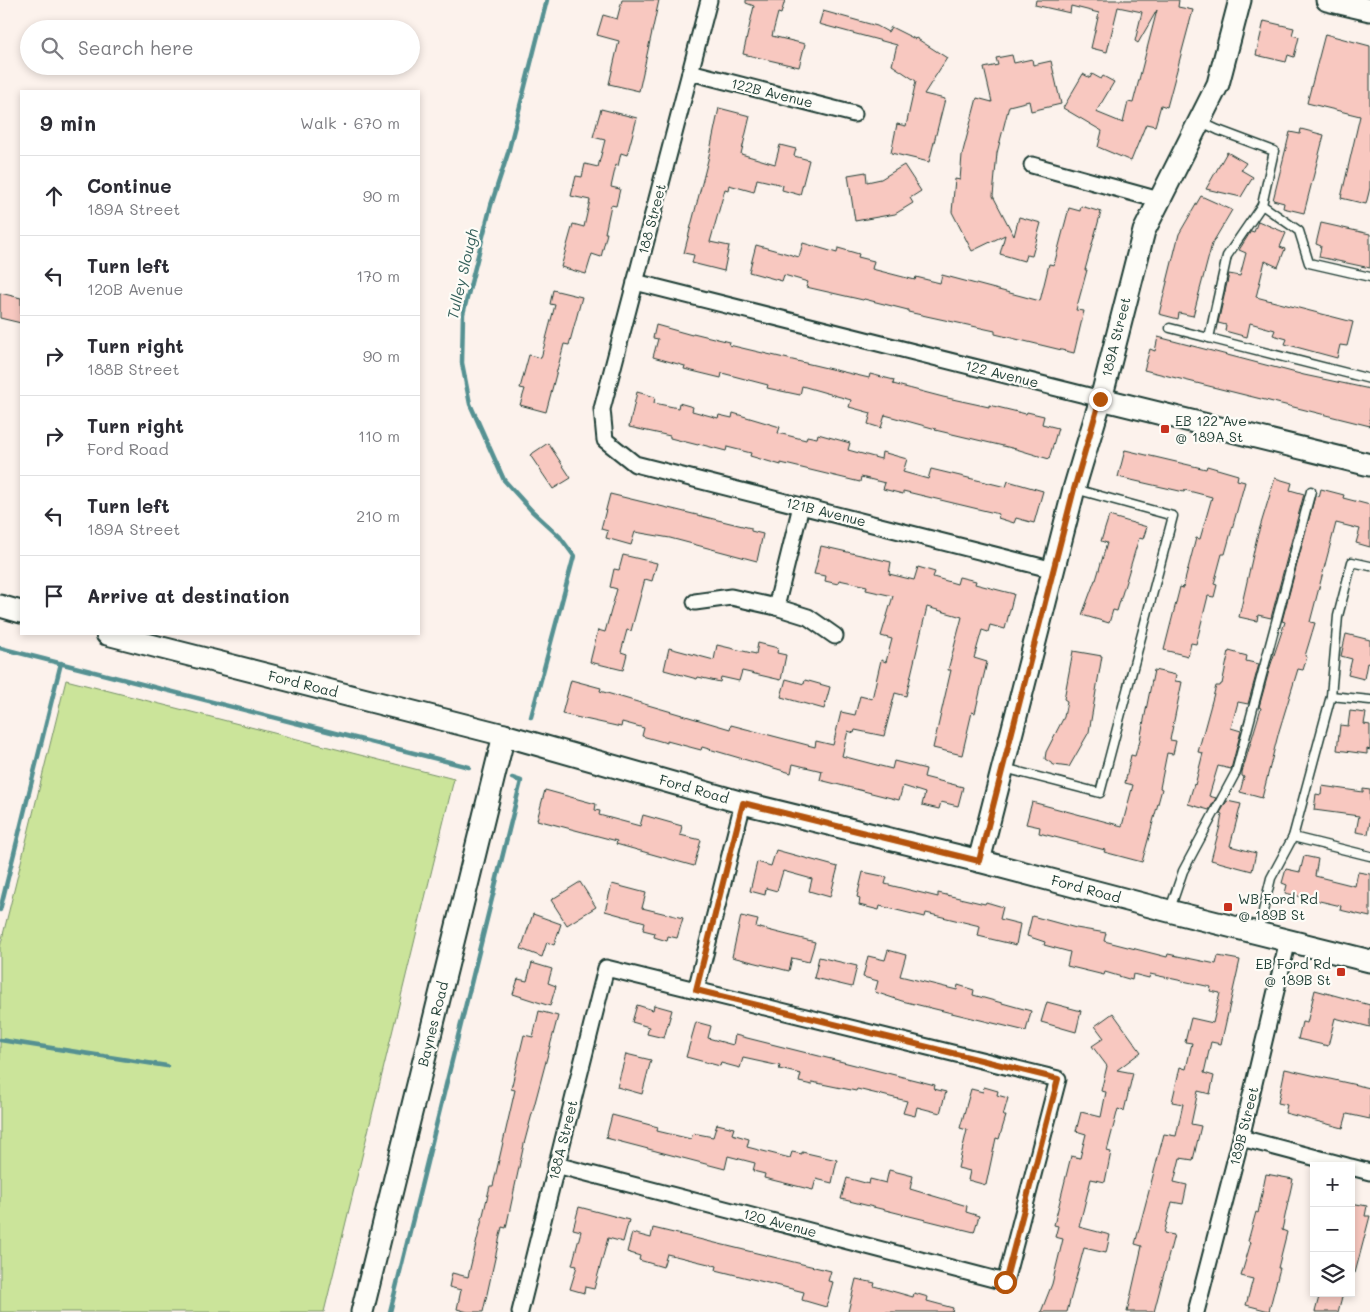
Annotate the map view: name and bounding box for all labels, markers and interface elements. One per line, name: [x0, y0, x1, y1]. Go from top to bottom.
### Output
search box: [20, 20, 420, 75]
icon: search: [38, 34, 66, 62]
text: Search here: [78, 35, 194, 60]
street label: 122B Avenue: [729, 73, 815, 112]
text: 9 min: [40, 109, 96, 136]
text: Walk · 670 m: [300, 112, 400, 133]
text: Continue: [87, 173, 172, 198]
icon: ahead: [40, 182, 68, 210]
street label: 188 Street: [633, 182, 670, 256]
text: 90 m: [363, 185, 400, 206]
text: 189A Street: [87, 198, 180, 219]
water label: Tulley Slough: [442, 226, 482, 321]
text: Turn left: [87, 253, 170, 278]
icon: left: [40, 262, 68, 290]
text: 170 m: [356, 265, 400, 286]
text: 120B Avenue: [87, 278, 183, 299]
street label: 189A Street: [1096, 295, 1135, 379]
text: Turn right: [87, 333, 184, 358]
icon: right: [40, 342, 68, 370]
text: 90 m: [363, 345, 400, 366]
street label: 122 Avenue: [964, 355, 1041, 392]
text: 188B Street: [87, 358, 180, 379]
route end: [1089, 388, 1112, 411]
place label: EB 122 Ave @ 189A St: [1175, 411, 1247, 446]
text: Turn right: [87, 413, 184, 438]
icon: right: [40, 422, 68, 450]
marker: EB 122 Ave @ 189A St: [1159, 423, 1171, 435]
text: 110 m: [358, 425, 400, 446]
text: Ford Road: [87, 438, 169, 459]
street label: 121B Avenue: [784, 492, 868, 531]
text: Turn left: [87, 493, 170, 518]
icon: left: [40, 502, 68, 530]
text: 210 m: [356, 505, 400, 526]
text: 189A Street: [87, 518, 180, 539]
icon: arrive: [40, 582, 68, 610]
text: Arrive at destination: [87, 583, 290, 608]
street label: Ford Road: [266, 666, 340, 701]
street label: Ford Road: [657, 770, 731, 808]
street label: Ford Road: [1049, 870, 1123, 907]
place label: WB Ford Rd @ 189B St: [1238, 889, 1318, 924]
marker: WB Ford Rd @ 189B St: [1222, 901, 1234, 913]
place label: EB Ford Rd @ 189B St: [1255, 954, 1331, 989]
marker: EB Ford Rd @ 189B St: [1335, 966, 1347, 978]
street label: Baynes Road: [413, 979, 452, 1069]
street label: 189B Street: [1225, 1084, 1263, 1167]
street label: 188A Street: [543, 1098, 582, 1182]
map controls: [1310, 1162, 1355, 1297]
button: +: [1310, 1162, 1355, 1207]
street label: 120 Avenue: [741, 1204, 819, 1241]
button: −: [1310, 1207, 1355, 1252]
button: layers: [1310, 1252, 1355, 1297]
route start: [994, 1271, 1017, 1294]

